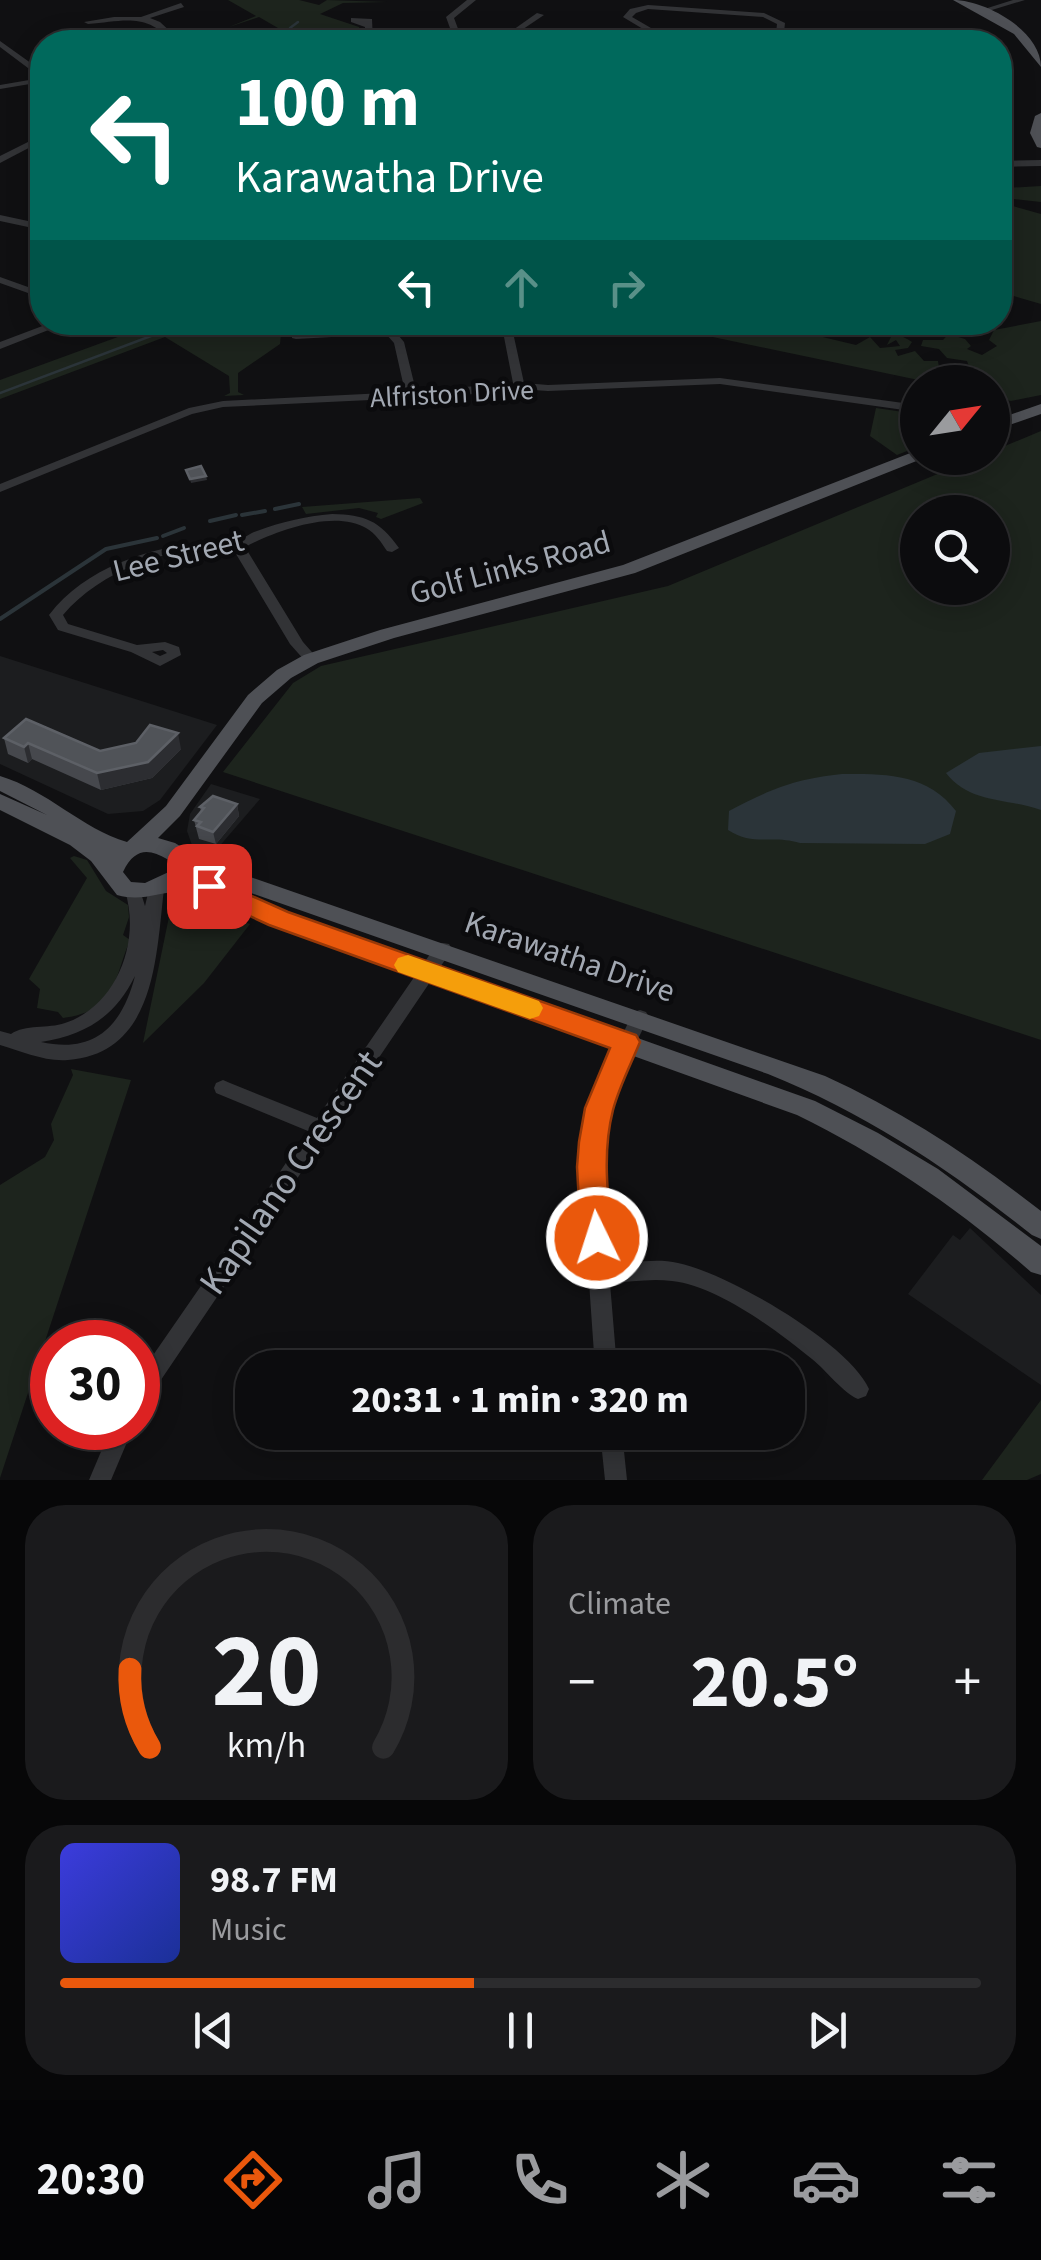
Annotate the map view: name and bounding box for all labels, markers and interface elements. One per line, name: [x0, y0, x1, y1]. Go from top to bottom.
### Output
text: 100 m: [235, 53, 420, 153]
icon: left: [70, 70, 200, 200]
text: Karawatha Drive: [235, 146, 544, 210]
icon: left: [389, 260, 444, 315]
icon: ahead: [494, 260, 549, 315]
icon: right: [599, 260, 654, 315]
north arrow: [900, 365, 1010, 475]
map controls: [900, 365, 1010, 605]
street label: Alfriston Drive: [369, 370, 535, 418]
button: search: [900, 495, 1010, 605]
street label: Lee Street: [108, 517, 249, 594]
street label: Golf Links Road: [405, 519, 616, 617]
pin: [167, 844, 252, 929]
icon: arrive: [182, 859, 237, 914]
street label: Karawatha Drive: [458, 899, 681, 1014]
street label: Kapilano Crescent: [186, 1039, 396, 1306]
position arrow: [545, 1186, 649, 1290]
speed limit sign: 30: [30, 1320, 160, 1450]
text: 20:31 · 1 min · 320 m: [351, 1373, 689, 1427]
text: Climate: [568, 1581, 671, 1627]
text: 20: [212, 1599, 321, 1747]
text: 20.5°: [690, 1629, 859, 1736]
text: −: [568, 1644, 595, 1722]
text: +: [954, 1644, 981, 1722]
text: km/h: [227, 1720, 306, 1771]
text: 98.7 FM: [210, 1853, 338, 1907]
text: Music: [210, 1907, 287, 1953]
icon: previous: [186, 2003, 241, 2058]
icon: pause: [493, 2003, 548, 2058]
icon: next: [800, 2003, 855, 2058]
icon: directions: [218, 2145, 288, 2215]
icon: music: [362, 2145, 432, 2215]
icon: phone: [505, 2145, 575, 2215]
icon: climate: [648, 2145, 718, 2215]
icon: car: [791, 2145, 861, 2215]
icon: filters: [934, 2145, 1004, 2215]
text: 20:30: [37, 2148, 145, 2212]

